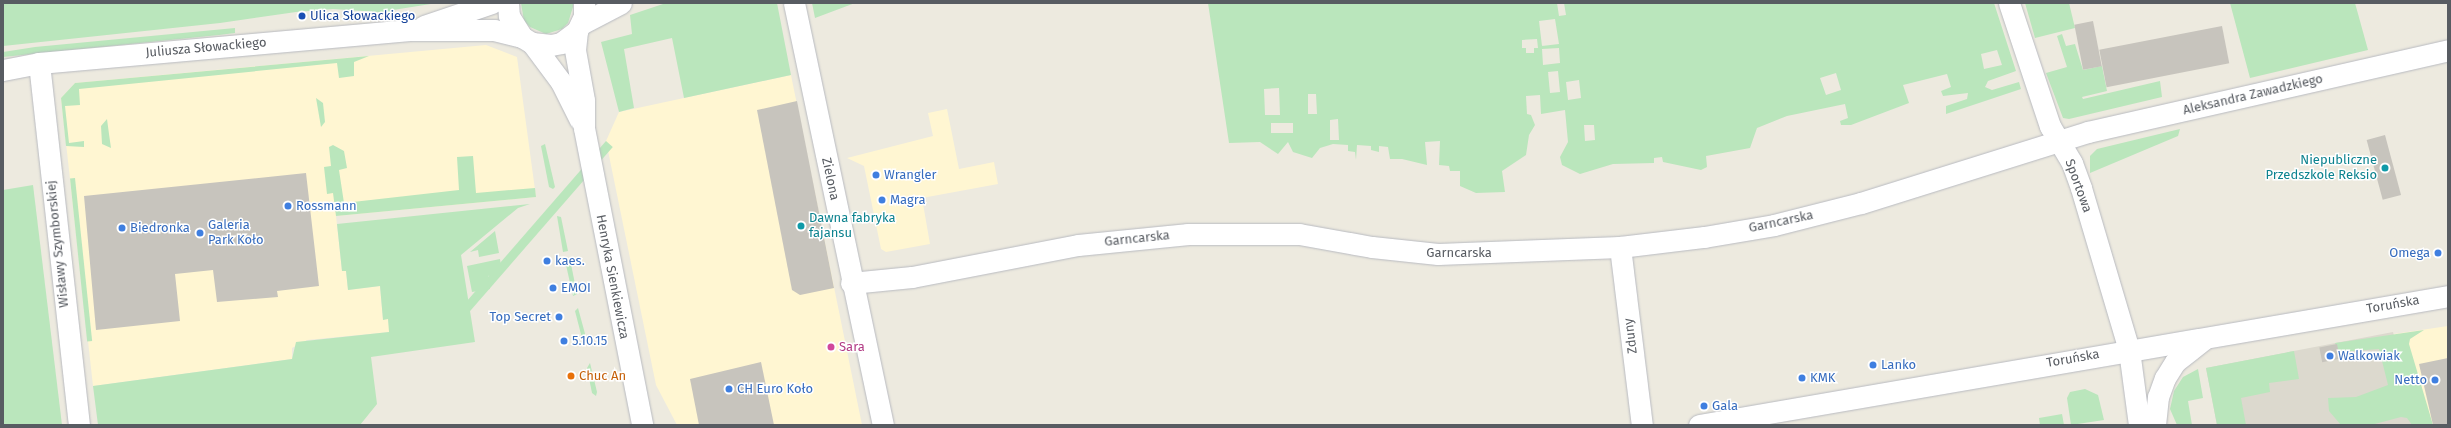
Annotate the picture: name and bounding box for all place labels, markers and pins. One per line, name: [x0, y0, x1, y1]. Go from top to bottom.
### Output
place label: Ulica Słowackiego: [310, 8, 415, 24]
marker: Ulica Słowackiego: [297, 11, 307, 21]
place label: Niepubliczne Przedszkole Reksio: [2266, 153, 2377, 184]
marker: Niepubliczne Przedszkole Reksio: [2380, 163, 2390, 173]
place label: Wrangler: [884, 167, 937, 183]
marker: Wrangler: [871, 170, 881, 180]
place label: Magra: [890, 192, 925, 208]
marker: Magra: [877, 195, 887, 205]
place label: Rossmann: [296, 198, 357, 214]
marker: Rossmann: [283, 201, 293, 211]
place label: Dawna fabryka fajansu: [809, 211, 896, 242]
place label: Galeria Park Koło: [208, 218, 264, 249]
place label: Biedronka: [130, 220, 190, 236]
marker: Dawna fabryka fajansu: [796, 221, 806, 231]
marker: Biedronka: [117, 223, 127, 233]
marker: Galeria Park Koło: [195, 228, 205, 238]
place label: Omega: [2389, 245, 2430, 261]
marker: Omega: [2433, 248, 2443, 258]
place label: kaes.: [555, 253, 585, 269]
marker: kaes.: [542, 256, 552, 266]
place label: EMOI: [561, 280, 591, 296]
marker: EMOI: [548, 283, 558, 293]
place label: Top Secret: [489, 309, 551, 325]
marker: Top Secret: [554, 312, 564, 322]
place label: 5.10.15: [572, 333, 607, 349]
marker: 5.10.15: [559, 336, 569, 346]
place label: Sara: [839, 339, 865, 355]
marker: Sara: [826, 342, 836, 352]
place label: Walkowiak: [2338, 348, 2400, 364]
marker: Walkowiak: [2325, 351, 2335, 361]
place label: Lanko: [1881, 357, 1916, 373]
marker: Lanko: [1868, 360, 1878, 370]
place label: Chuc An: [579, 368, 626, 384]
place label: KMK: [1810, 370, 1835, 386]
marker: Chuc An: [566, 371, 576, 381]
place label: Netto: [2394, 372, 2427, 388]
marker: KMK: [1797, 373, 1807, 383]
marker: Netto: [2430, 375, 2440, 385]
place label: CH Euro Koło: [737, 381, 813, 397]
marker: CH Euro Koło: [724, 384, 734, 394]
place label: Gala: [1712, 398, 1738, 414]
marker: Gala: [1699, 401, 1709, 411]

